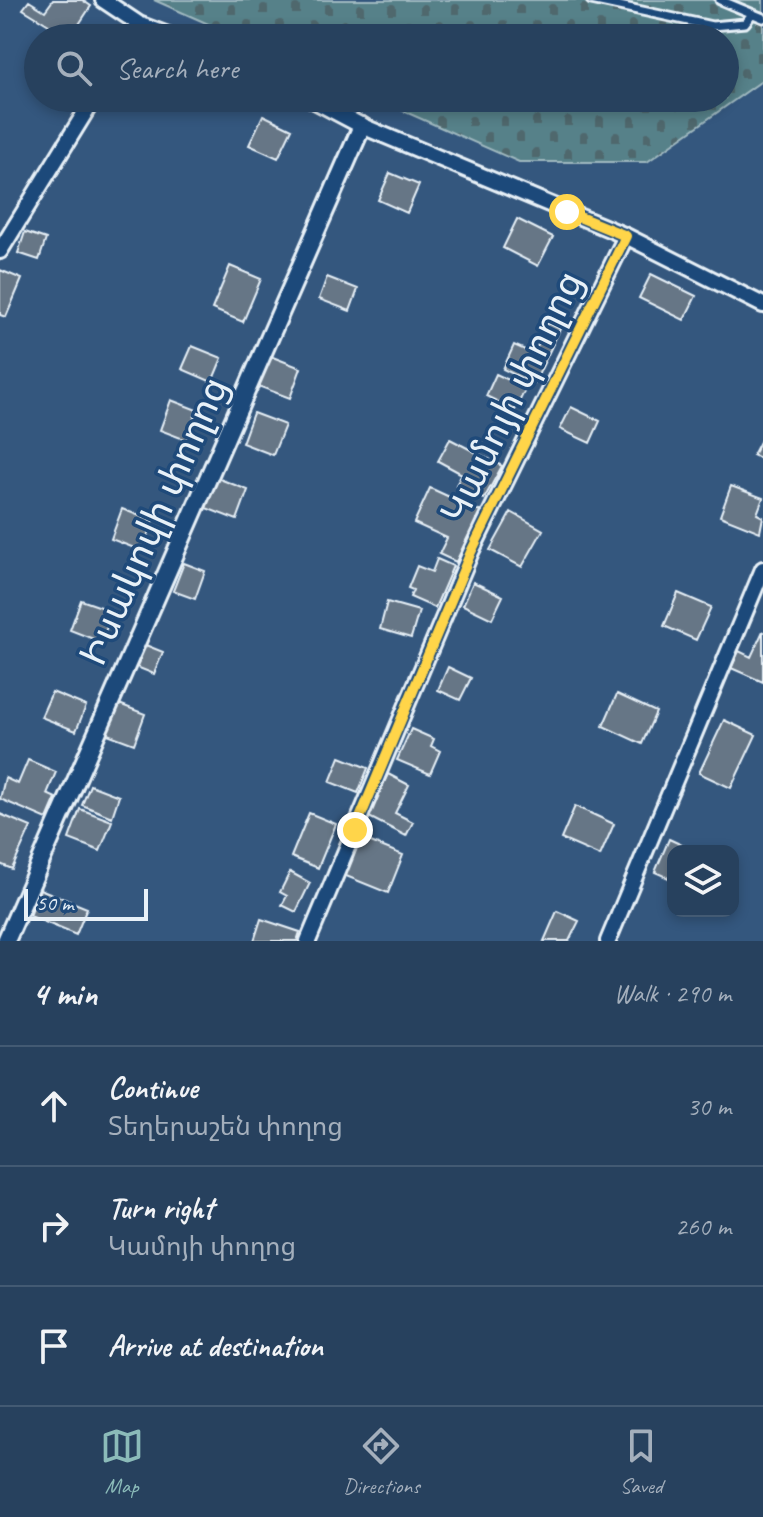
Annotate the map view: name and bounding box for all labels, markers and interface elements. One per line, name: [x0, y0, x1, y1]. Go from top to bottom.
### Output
search box: [24, 24, 739, 112]
icon: search: [52, 46, 96, 90]
text: Search here: [116, 49, 238, 87]
route start: [549, 194, 585, 230]
street label: Կամոյի փողոց: [431, 263, 593, 531]
street label: Իսակովի փողոց: [69, 370, 239, 672]
route end: [337, 812, 373, 848]
map controls: [667, 845, 739, 917]
button: layers: [667, 845, 739, 917]
scale bar: [24, 885, 148, 921]
text: 50 m: [36, 889, 73, 917]
text: 4 min: [32, 972, 97, 1015]
text: Walk · 290 m: [614, 977, 731, 1010]
text: Continue: [108, 1069, 198, 1107]
icon: ahead: [32, 1084, 76, 1128]
text: 30 m: [687, 1090, 731, 1123]
text: Տեղերաշեն փողոց: [108, 1110, 343, 1143]
text: Turn right: [108, 1189, 213, 1227]
icon: right: [32, 1204, 76, 1248]
text: 260 m: [675, 1210, 731, 1243]
text: Կամոյի փողոց: [108, 1230, 296, 1263]
icon: arrive: [32, 1324, 76, 1368]
text: Arrive at destination: [108, 1327, 323, 1365]
tab: Map: [100, 1424, 144, 1500]
tab: Directions: [343, 1424, 420, 1500]
tab: Saved: [619, 1424, 663, 1500]

